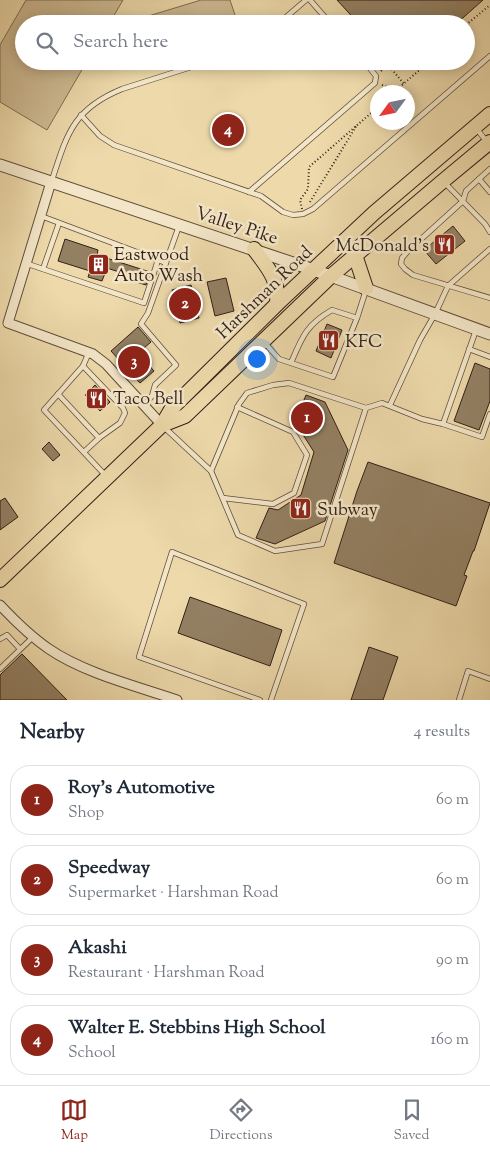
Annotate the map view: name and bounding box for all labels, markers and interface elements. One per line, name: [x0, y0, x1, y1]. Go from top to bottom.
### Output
search box: [15, 15, 475, 70]
icon: search: [33, 29, 61, 57]
text: Search here: [73, 29, 168, 56]
north arrow: [370, 85, 415, 130]
pin: 4: [212, 111, 244, 149]
street label: Valley Pike: [192, 201, 281, 252]
restaurant icon: McDonald's: [433, 233, 457, 257]
place label: McDonald's: [335, 234, 429, 260]
street label: Harshman Road: [211, 241, 319, 346]
place label: Eastwood Auto Wash: [114, 243, 204, 290]
building icon: Eastwood Auto Wash: [86, 252, 110, 276]
pin: 2: [169, 285, 201, 323]
restaurant icon: KFC: [317, 329, 341, 353]
place label: KFC: [345, 330, 383, 356]
pin: 3: [118, 343, 150, 381]
your location: [244, 346, 270, 372]
restaurant icon: Taco Bell: [85, 386, 109, 410]
place label: Taco Bell: [113, 387, 184, 413]
pin: 1: [291, 399, 323, 437]
restaurant icon: Subway: [289, 497, 313, 521]
place label: Subway: [317, 498, 378, 524]
text: Nearby: [20, 718, 85, 748]
text: 4 results: [414, 721, 470, 744]
text: Roy's Automotive: [68, 775, 215, 802]
text: 1: [34, 789, 40, 812]
text: 60 m: [436, 789, 469, 812]
text: Shop: [68, 802, 104, 825]
text: Speedway: [68, 855, 150, 882]
text: 2: [33, 869, 41, 892]
text: 60 m: [436, 869, 469, 892]
text: Supermarket · Harshman Road: [68, 882, 278, 905]
text: Akashi: [68, 935, 127, 962]
text: 3: [34, 949, 40, 972]
text: 90 m: [436, 949, 469, 972]
text: Restaurant · Harshman Road: [68, 962, 265, 985]
text: Walter E. Stebbins High School: [68, 1015, 326, 1042]
text: 4: [33, 1029, 41, 1052]
text: 160 m: [431, 1029, 469, 1052]
text: School: [68, 1042, 116, 1065]
tab: Map: [60, 1096, 88, 1146]
tab: Directions: [209, 1096, 273, 1146]
tab: Saved: [394, 1096, 429, 1146]

